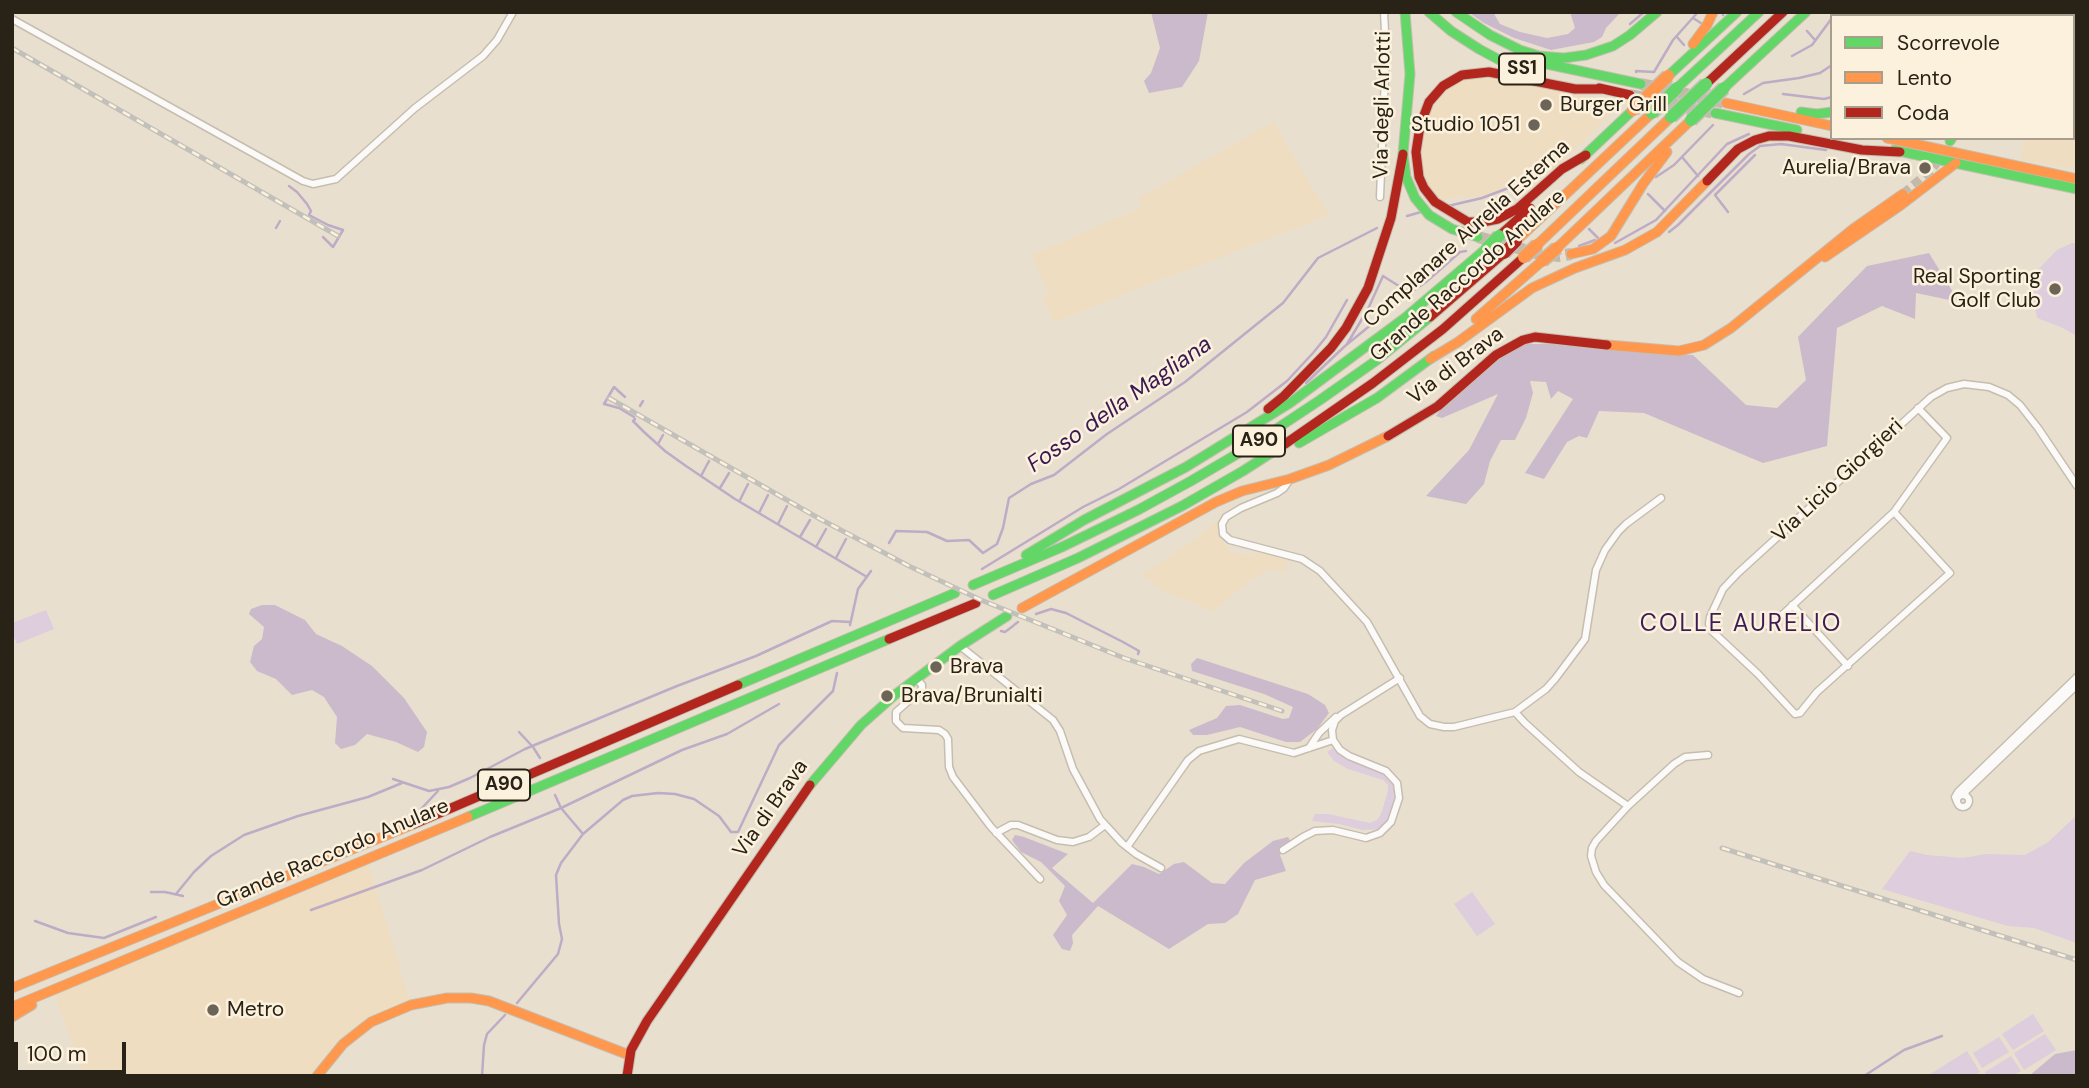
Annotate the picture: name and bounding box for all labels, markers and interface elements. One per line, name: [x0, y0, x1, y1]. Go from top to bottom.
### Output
legend: [1830, 14, 2075, 140]
text: Scorrevole: [1897, 29, 2000, 57]
street label: Via degli Arlotti: [1369, 31, 1397, 179]
road number: SS1: [1499, 54, 1545, 85]
text: Lento: [1897, 64, 1952, 92]
place label: Burger Grill: [1560, 92, 1667, 118]
marker: Burger Grill: [1538, 97, 1554, 113]
text: Coda: [1897, 99, 1949, 127]
place label: Studio 1051: [1411, 112, 1520, 138]
marker: Studio 1051: [1526, 117, 1542, 133]
street label: Complanare Aurelia Esterna: [1359, 135, 1575, 333]
place label: Aurelia/Brava: [1782, 155, 1911, 181]
marker: Aurelia/Brava: [1917, 160, 1933, 176]
street label: Grande Raccordo Anulare: [1365, 185, 1571, 367]
place label: Real Sporting Golf Club: [1913, 264, 2041, 314]
marker: Real Sporting Golf Club: [2047, 281, 2063, 297]
street label: Via di Brava: [1403, 322, 1509, 410]
water label: Fosso della Magliana: [1022, 331, 1218, 479]
street label: Via Licio Giorgieri: [1767, 414, 1909, 548]
road number: A90: [1233, 426, 1285, 456]
district label: COLLE AURELIO: [1641, 611, 1841, 639]
place label: Brava: [950, 654, 1003, 680]
marker: Brava: [928, 659, 944, 675]
place label: Brava/Brunialti: [901, 683, 1043, 709]
marker: Brava/Brunialti: [879, 688, 895, 704]
street label: Via di Brava: [728, 755, 814, 863]
road number: A90: [478, 770, 530, 800]
street label: Grande Raccordo Anulare: [213, 794, 453, 914]
place label: Metro: [227, 997, 284, 1023]
marker: Metro: [205, 1002, 221, 1018]
scale bar: [18, 1028, 130, 1072]
text: 100 m: [27, 1040, 87, 1068]

